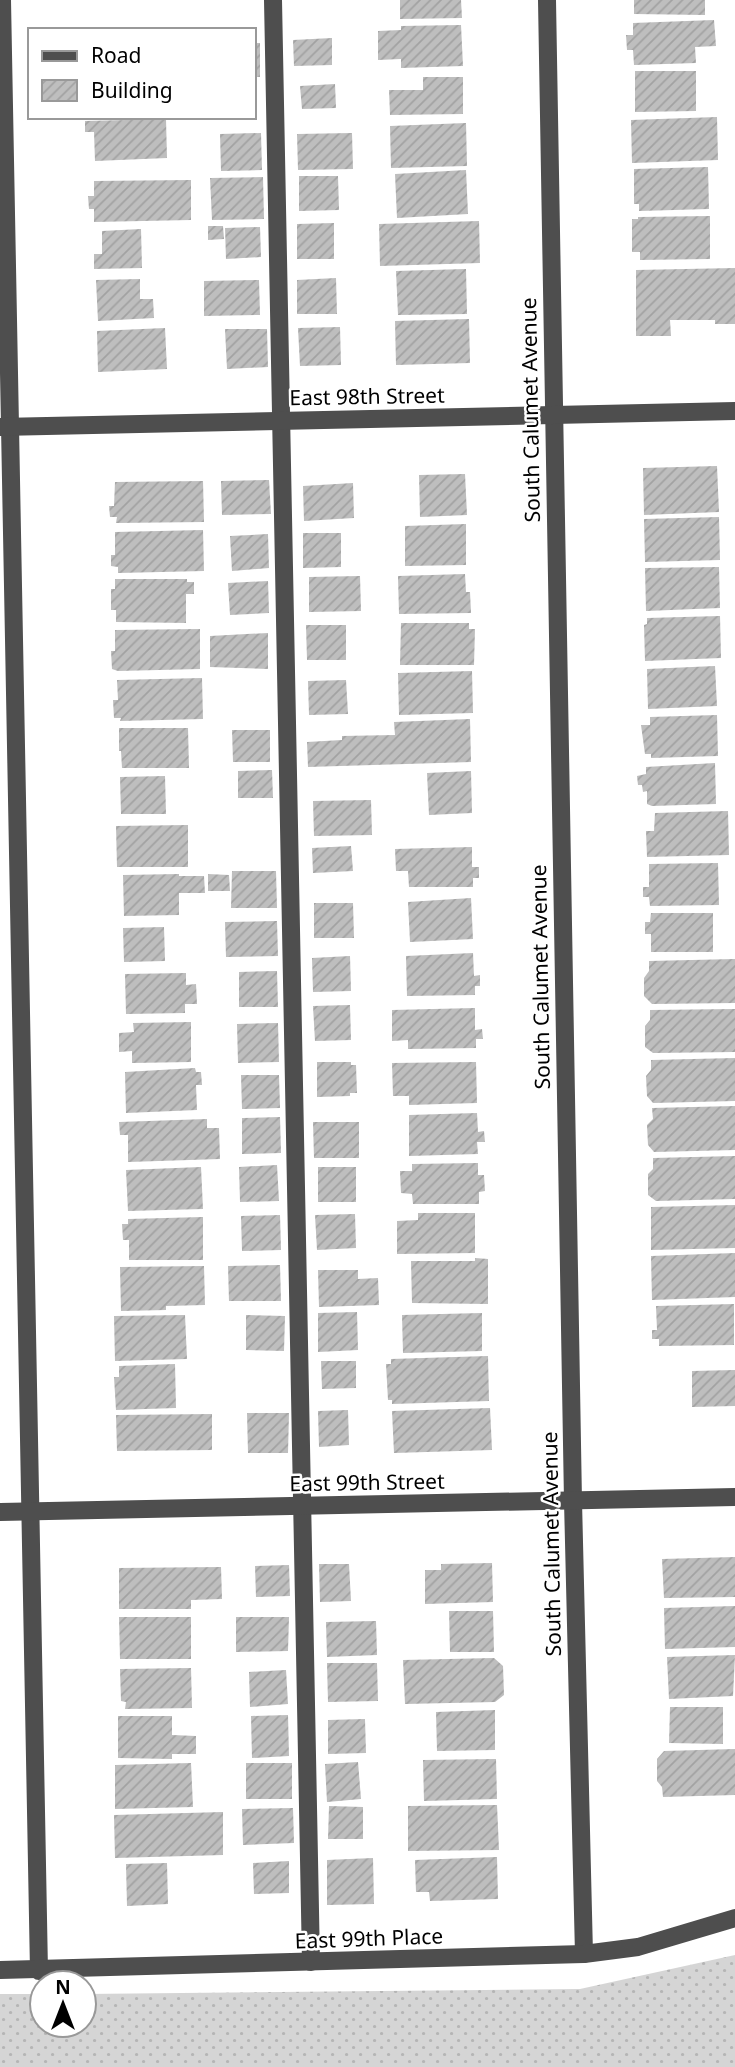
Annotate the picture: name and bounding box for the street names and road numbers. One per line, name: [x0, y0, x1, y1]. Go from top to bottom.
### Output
street label: South Calumet Avenue: [514, 297, 546, 523]
street label: East 98th Street: [289, 381, 445, 411]
street label: South Calumet Avenue: [524, 864, 556, 1090]
street label: South Calumet Avenue: [535, 1431, 567, 1657]
street label: East 99th Street: [289, 1467, 445, 1497]
street label: East 99th Place: [294, 1921, 444, 1955]

